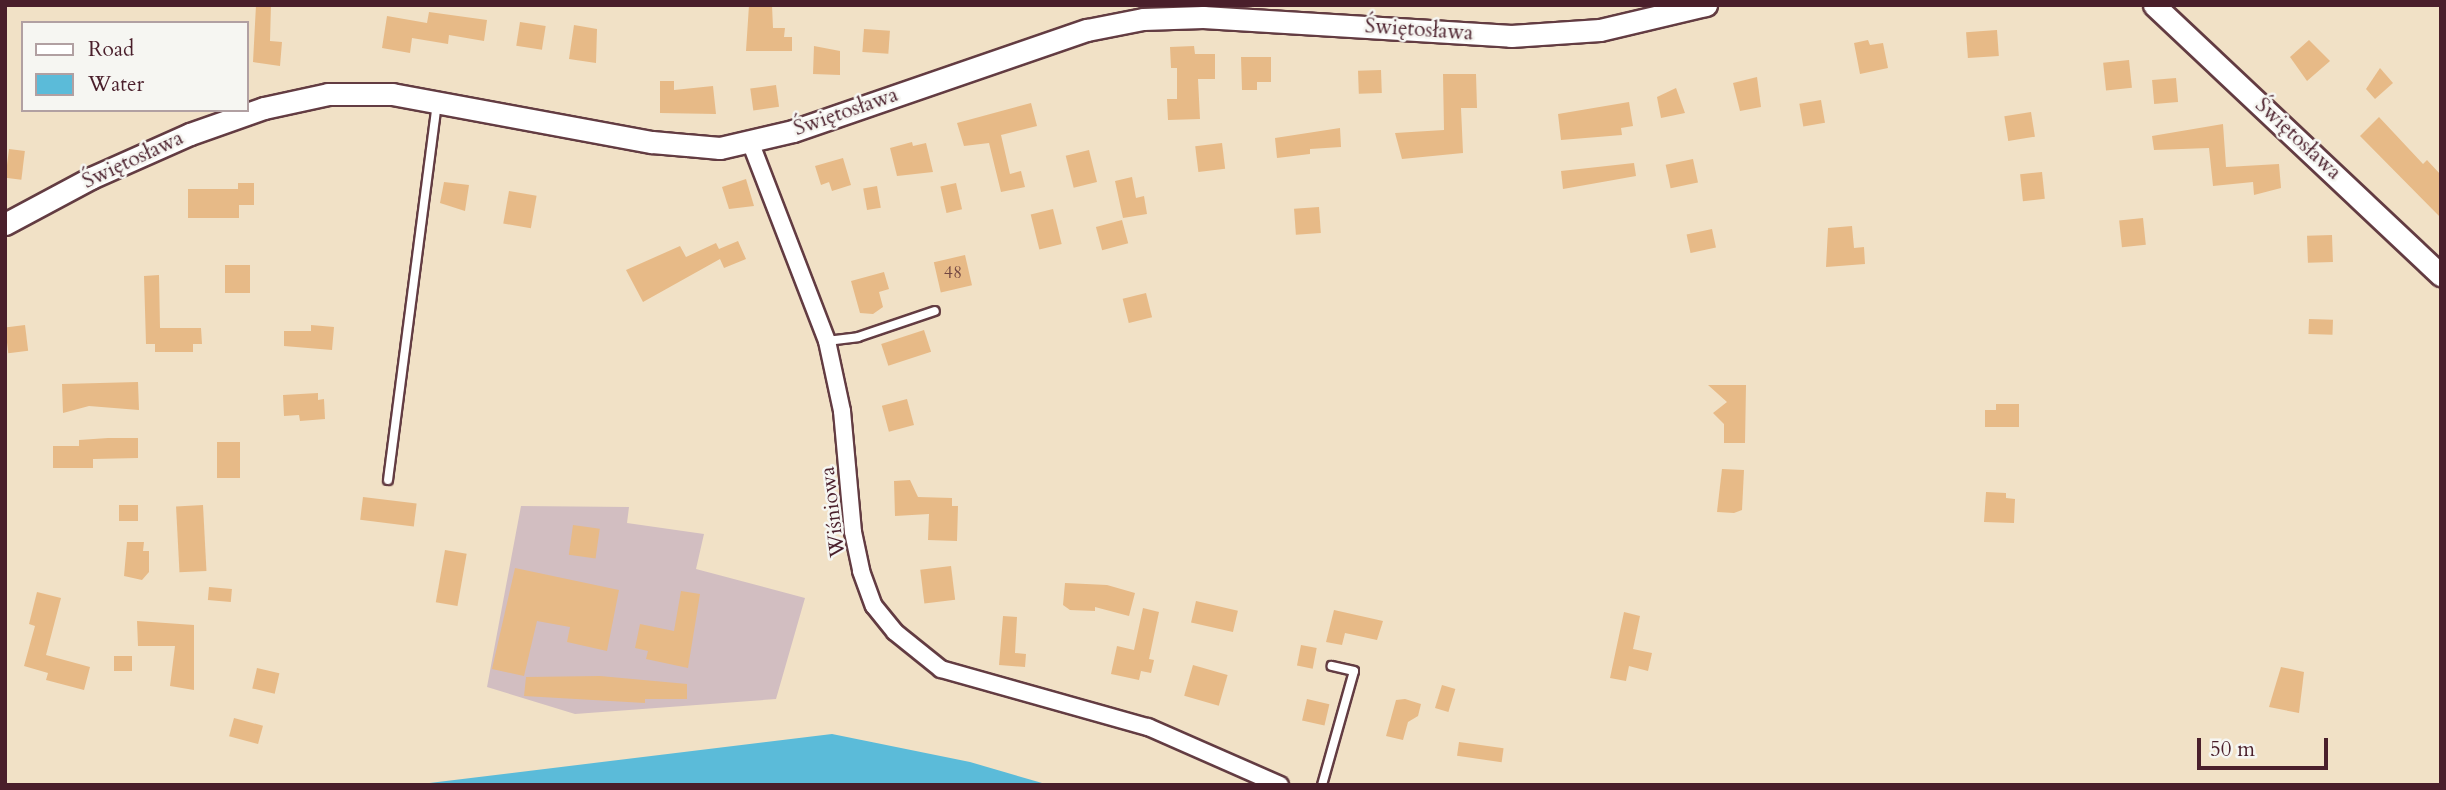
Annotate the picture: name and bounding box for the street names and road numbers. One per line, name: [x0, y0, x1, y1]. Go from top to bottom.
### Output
street label: Świętosława: [1364, 14, 1474, 46]
street label: Świętosława: [791, 82, 901, 142]
street label: Świętosława: [2250, 93, 2346, 185]
street label: Świętosława: [78, 126, 188, 194]
street label: Wiśniowa: [815, 465, 851, 559]

